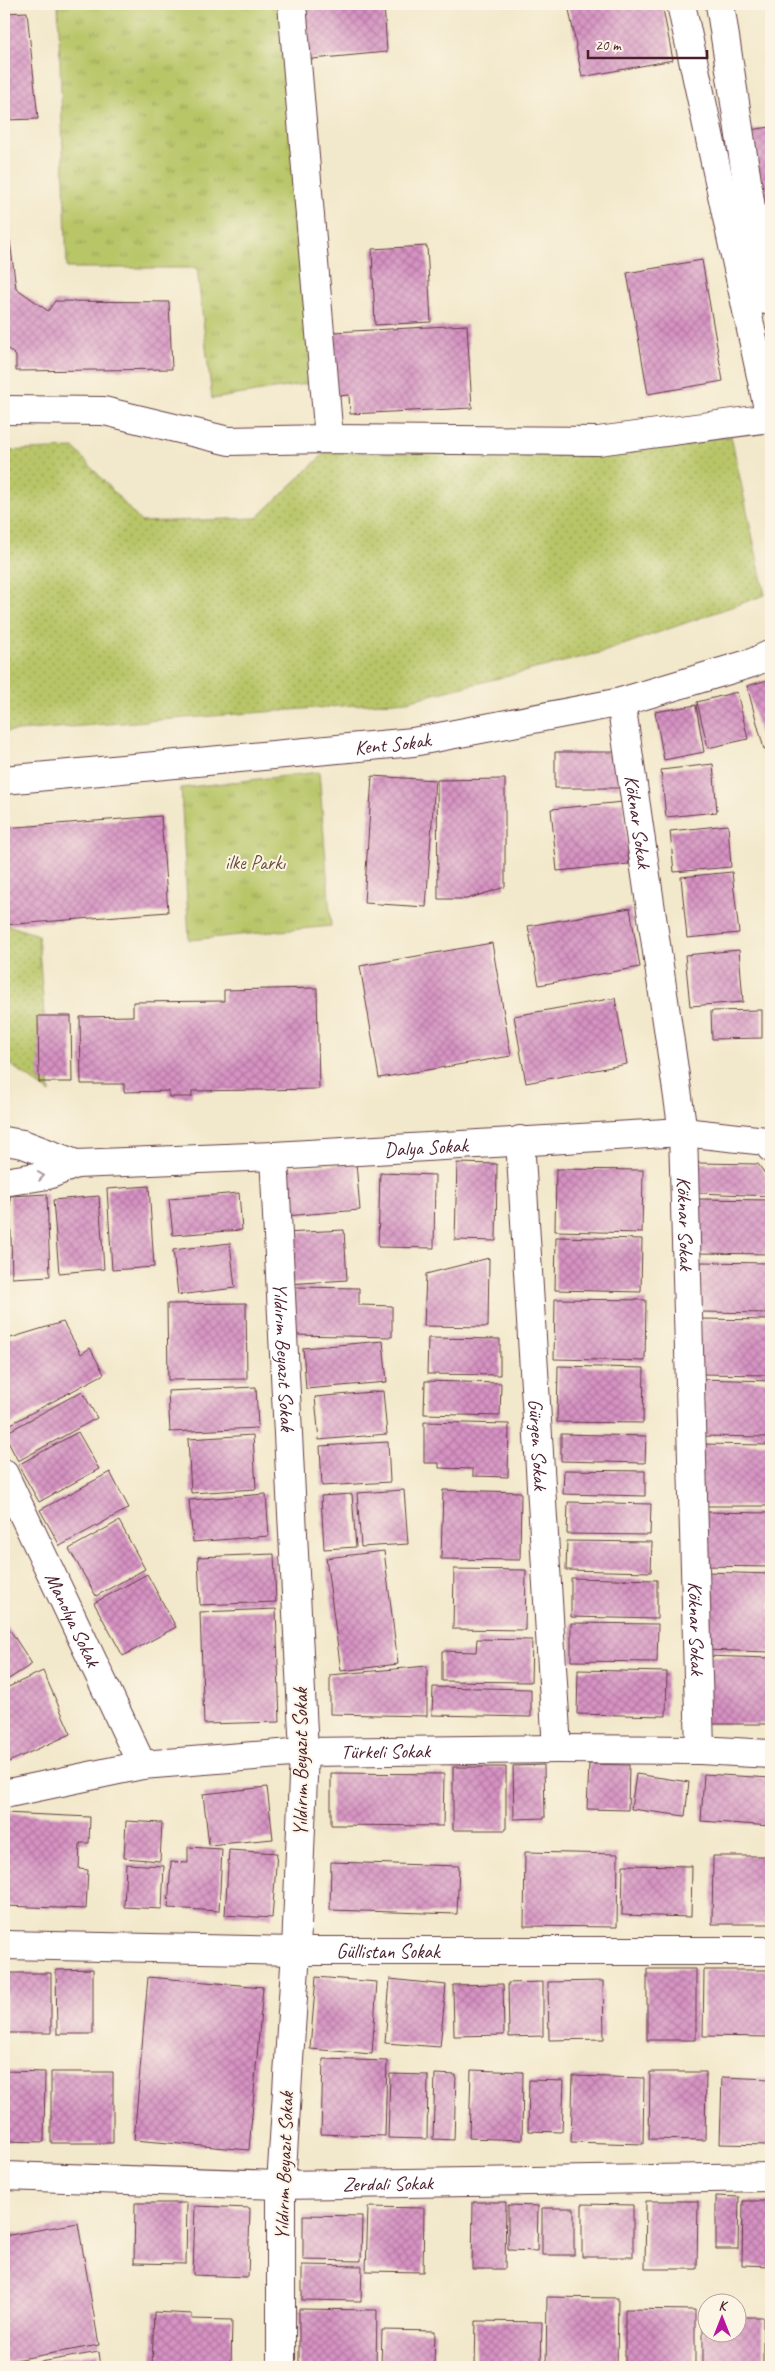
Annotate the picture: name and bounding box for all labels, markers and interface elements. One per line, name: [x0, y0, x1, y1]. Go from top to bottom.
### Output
scale bar: [588, 28, 706, 60]
text: 20 m: [595, 36, 622, 55]
street label: Kent Sokak: [353, 726, 434, 760]
street label: Köknar Sokak: [619, 774, 658, 872]
park label: ilke Parkı: [225, 850, 287, 875]
street label: Dalya Sokak: [383, 1132, 470, 1162]
one-way arrow: [37, 1172, 45, 1182]
street label: Köknar Sokak: [672, 1176, 699, 1272]
street label: Yıldırım Beyazıt Sokak: [268, 1282, 300, 1433]
street label: Gürgen Sokak: [523, 1398, 554, 1493]
street label: Manolya Sokak: [40, 1568, 107, 1672]
street label: Köknar Sokak: [683, 1581, 710, 1677]
street label: Yıldırım Beyazıt Sokak: [288, 1686, 313, 1836]
street label: Türkeli Sokak: [340, 1738, 432, 1764]
street label: Güllistan Sokak: [336, 1939, 441, 1964]
street label: Yıldırım Beyazıt Sokak: [269, 2090, 299, 2241]
street label: Zerdali Sokak: [342, 2170, 435, 2196]
north arrow: [698, 2294, 748, 2344]
text: K: [718, 2297, 728, 2314]

